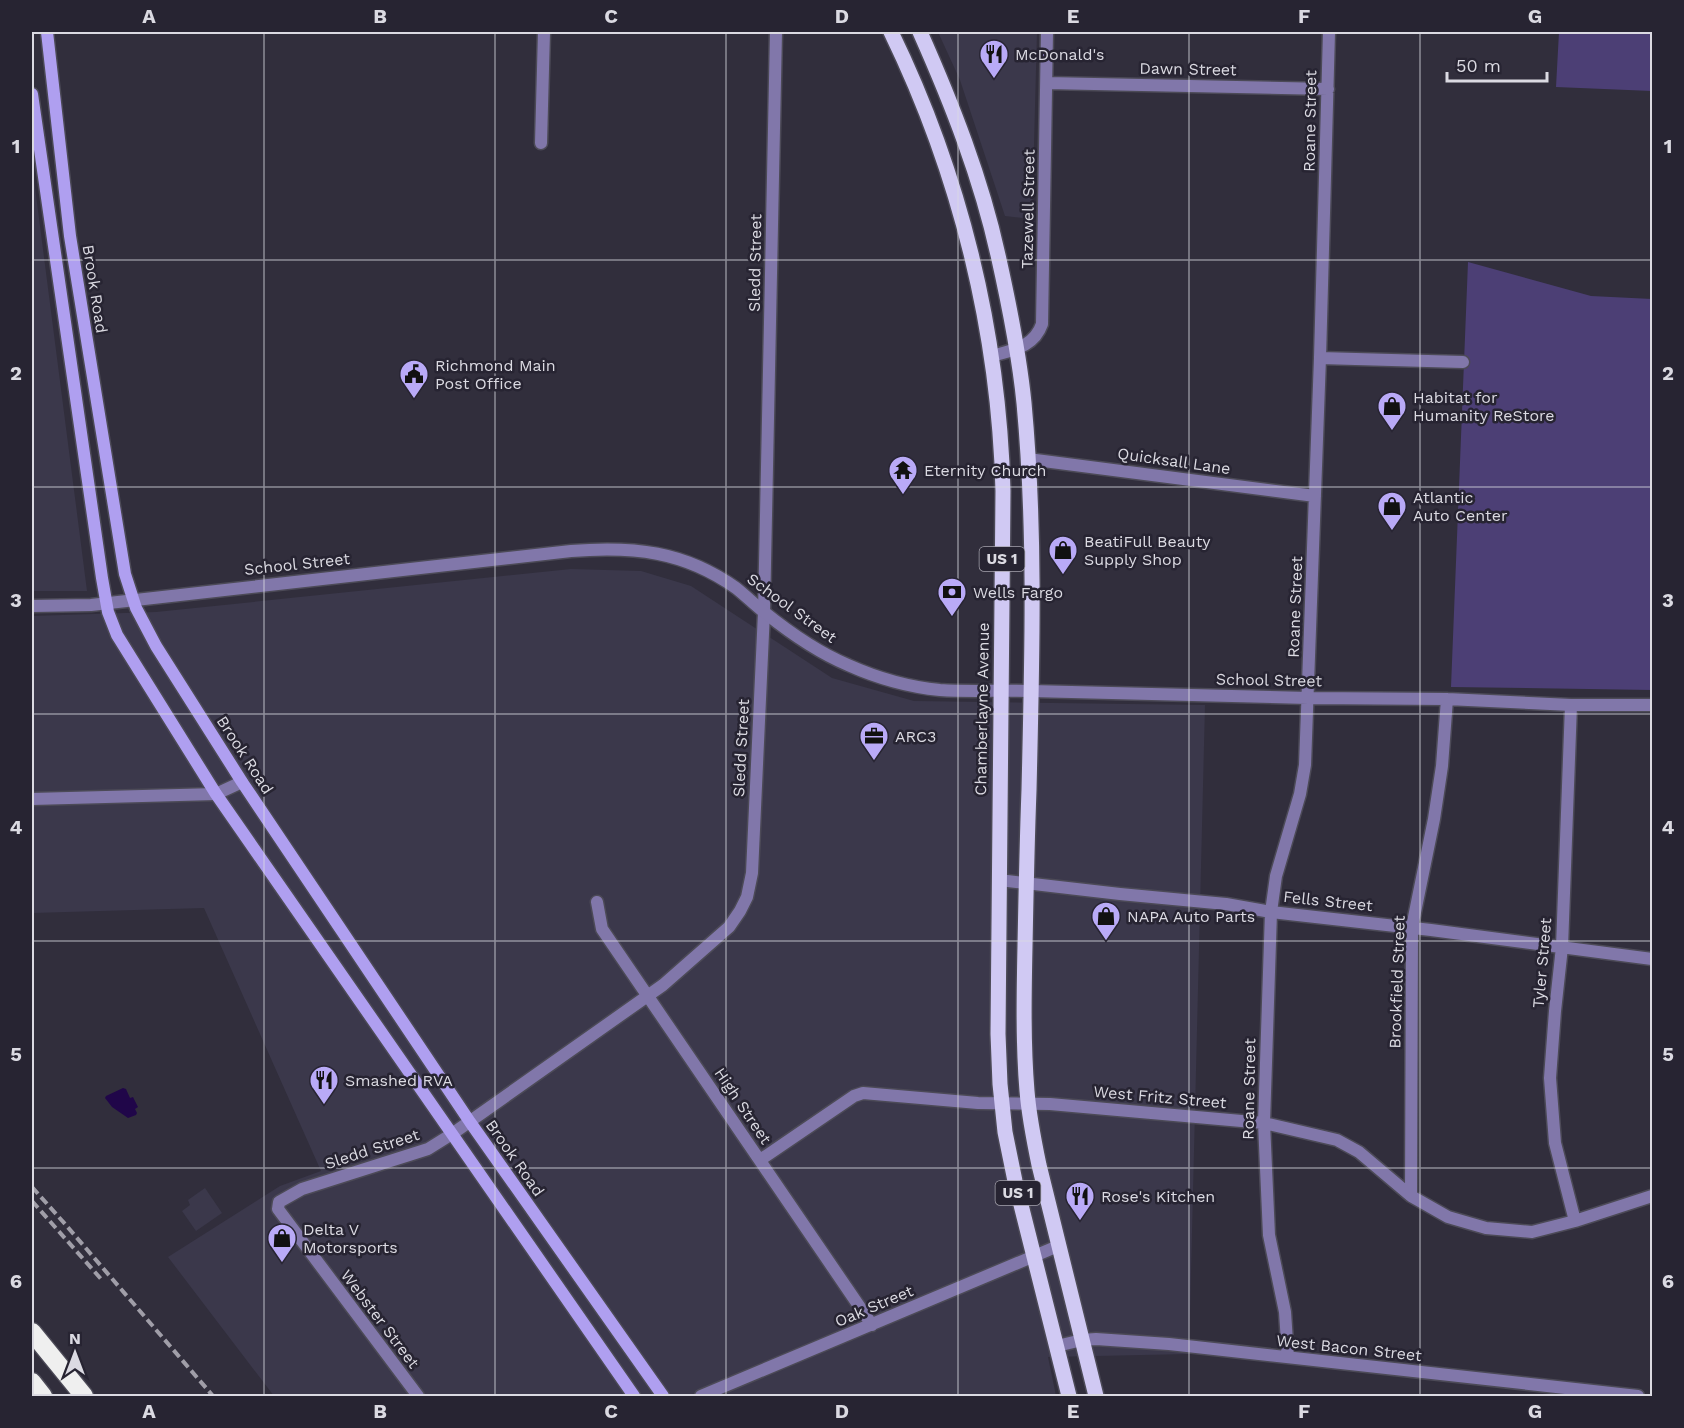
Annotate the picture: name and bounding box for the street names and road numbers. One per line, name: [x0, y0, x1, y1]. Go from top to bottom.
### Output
street label: Dawn Street: [1139, 59, 1237, 79]
street label: Roane Street: [1300, 70, 1320, 172]
street label: Tazewell Street: [1017, 149, 1039, 269]
street label: Sledd Street: [745, 214, 765, 312]
street label: Brook Road: [79, 243, 111, 335]
street label: Quicksall Lane: [1116, 444, 1232, 478]
road number: US 1: [980, 547, 1024, 571]
street label: School Street: [243, 549, 351, 579]
street label: Roane Street: [1284, 556, 1306, 658]
street label: School Street: [743, 569, 841, 647]
street label: Chamberlayne Avenue: [971, 622, 993, 796]
street label: School Street: [1216, 670, 1323, 690]
street label: Sledd Street: [729, 698, 753, 797]
street label: Brook Road: [213, 712, 277, 798]
street label: Fells Street: [1282, 887, 1374, 915]
street label: Brookfield Street: [1385, 915, 1409, 1049]
street label: Tyler Street: [1529, 917, 1555, 1009]
street label: Roane Street: [1239, 1038, 1259, 1140]
street label: High Street: [711, 1064, 776, 1148]
street label: West Fritz Street: [1093, 1082, 1228, 1112]
street label: Brook Road: [482, 1116, 548, 1200]
street label: Sledd Street: [322, 1125, 422, 1173]
road number: US 1: [996, 1181, 1040, 1205]
street label: Webster Street: [337, 1266, 423, 1372]
street label: Oak Street: [832, 1281, 916, 1331]
street label: West Bacon Street: [1275, 1331, 1423, 1365]

